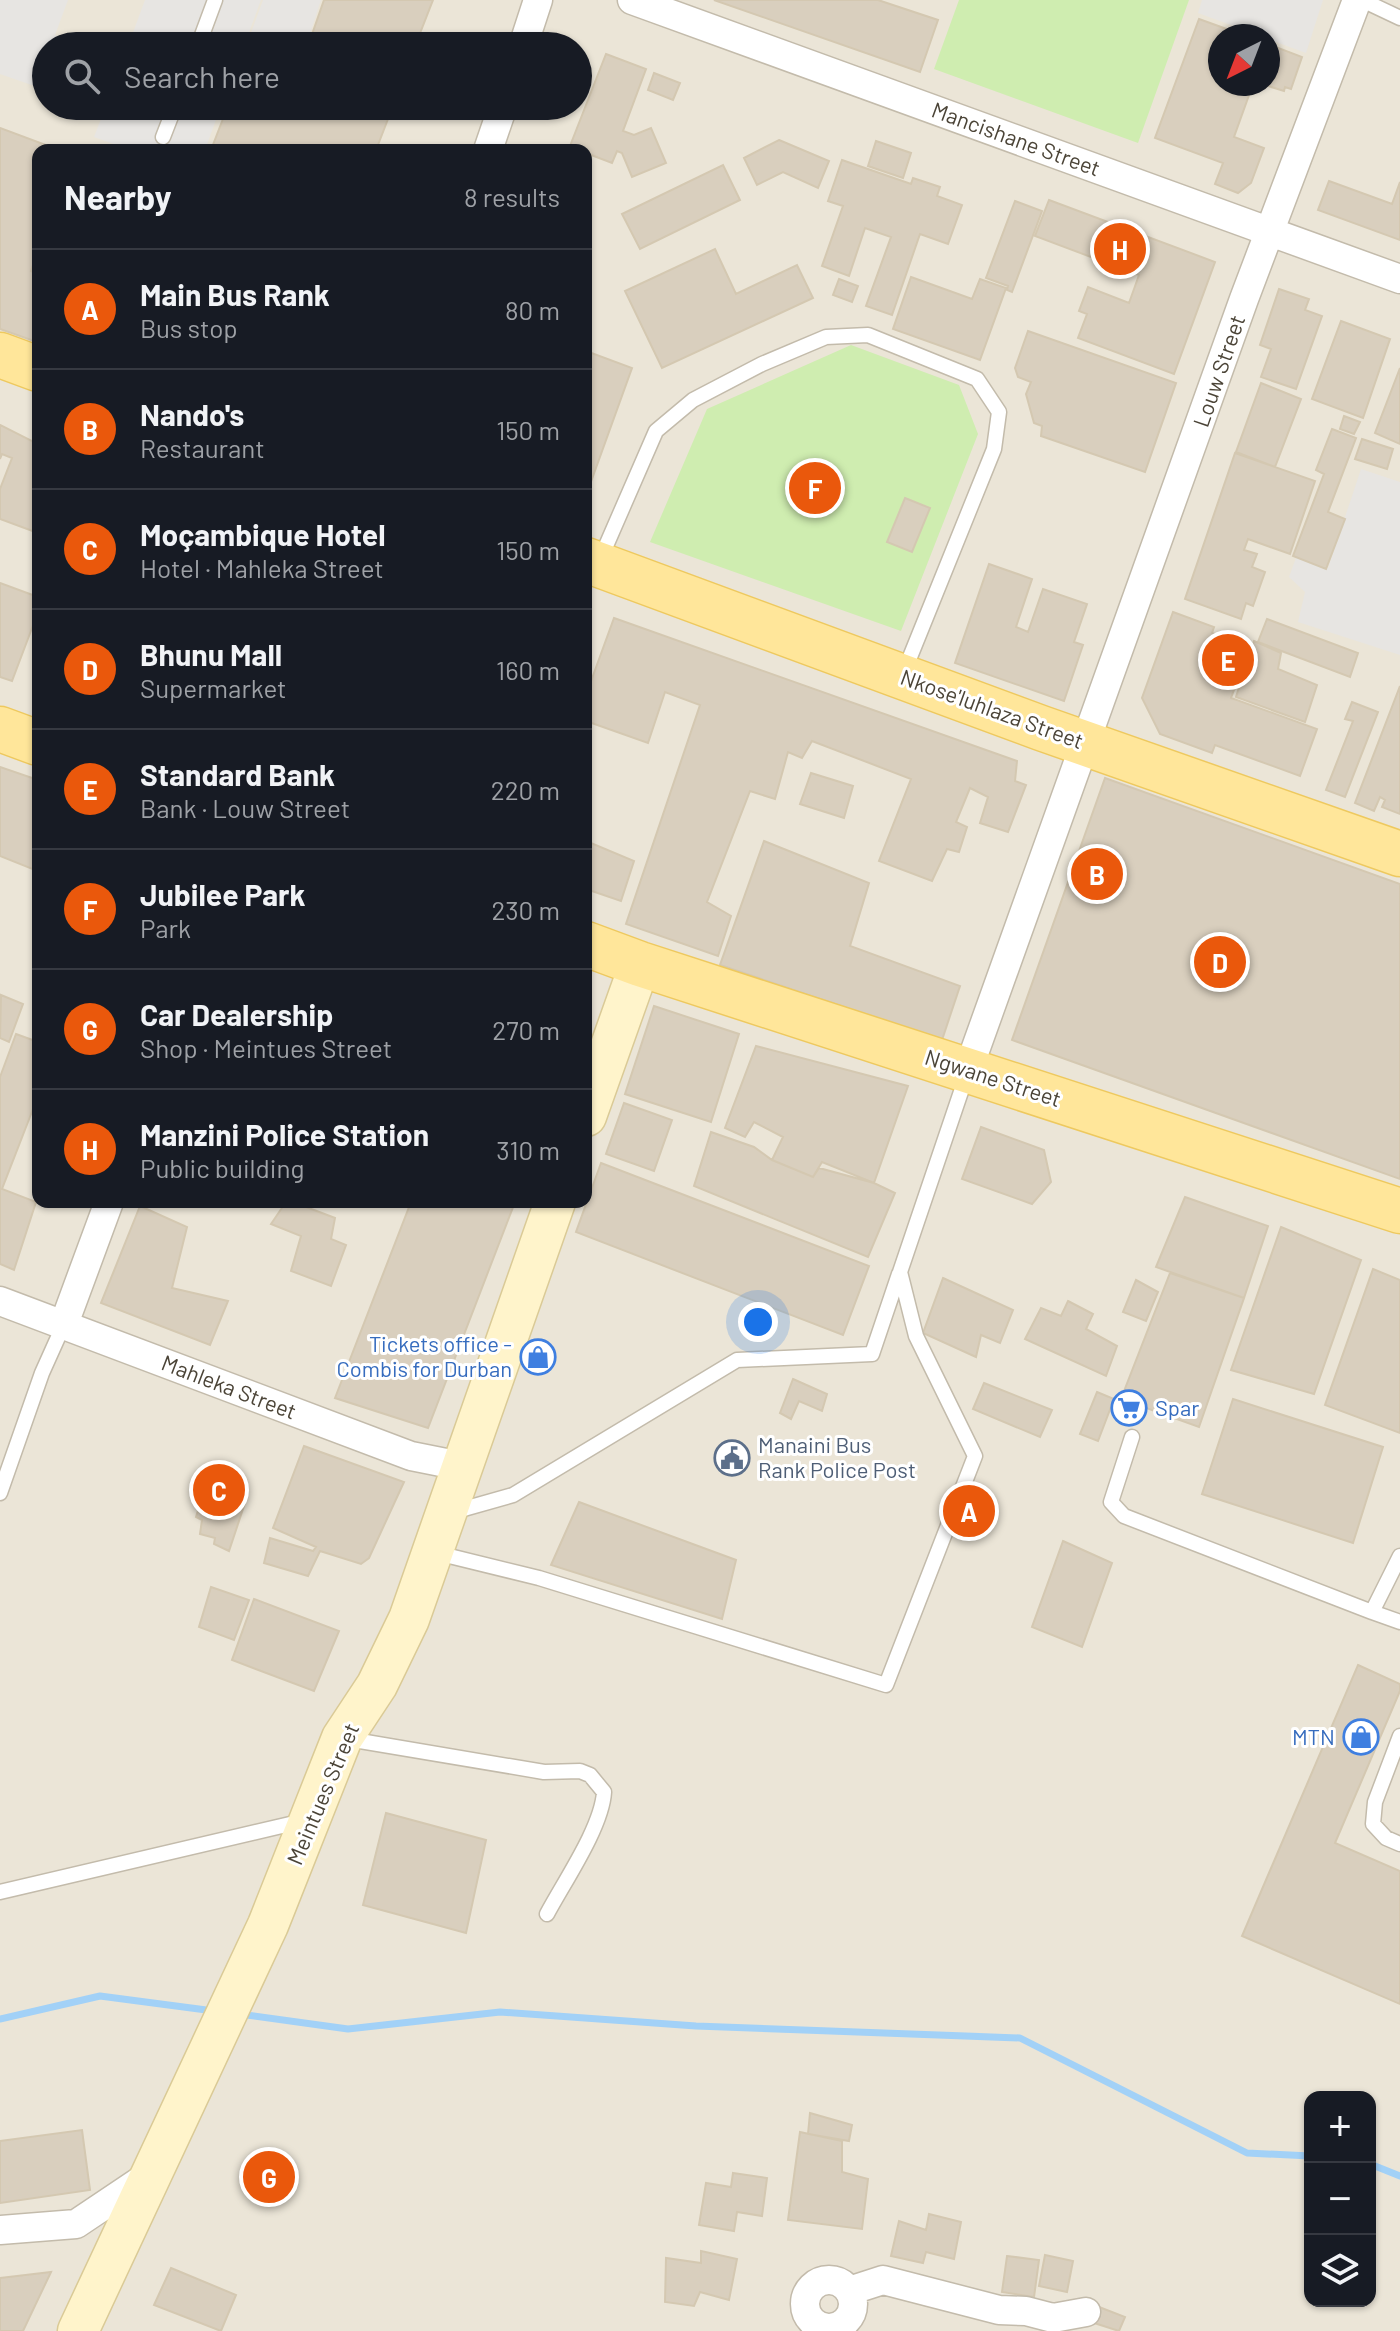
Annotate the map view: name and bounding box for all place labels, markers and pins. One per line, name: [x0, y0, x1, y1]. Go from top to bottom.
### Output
pin: H: [1094, 219, 1146, 279]
pin: F: [789, 458, 841, 518]
pin: E: [1202, 630, 1254, 690]
pin: B: [1071, 844, 1123, 904]
pin: D: [1194, 932, 1246, 992]
place label: Tickets office - Combis for Durban: [337, 1330, 512, 1381]
shop icon: Tickets office - Combis for Durban: [519, 1338, 557, 1376]
supermarket icon: Spar: [1110, 1389, 1148, 1427]
place label: Spar: [1155, 1394, 1199, 1420]
place label: Manaini Bus Rank Police Post: [758, 1431, 916, 1482]
public building icon: Manaini Bus Rank Police Post: [713, 1439, 751, 1477]
pin: C: [193, 1460, 245, 1520]
pin: A: [943, 1481, 995, 1541]
shop icon: MTN: [1342, 1718, 1380, 1756]
place label: MTN: [1292, 1723, 1335, 1749]
pin: G: [243, 2147, 295, 2207]

